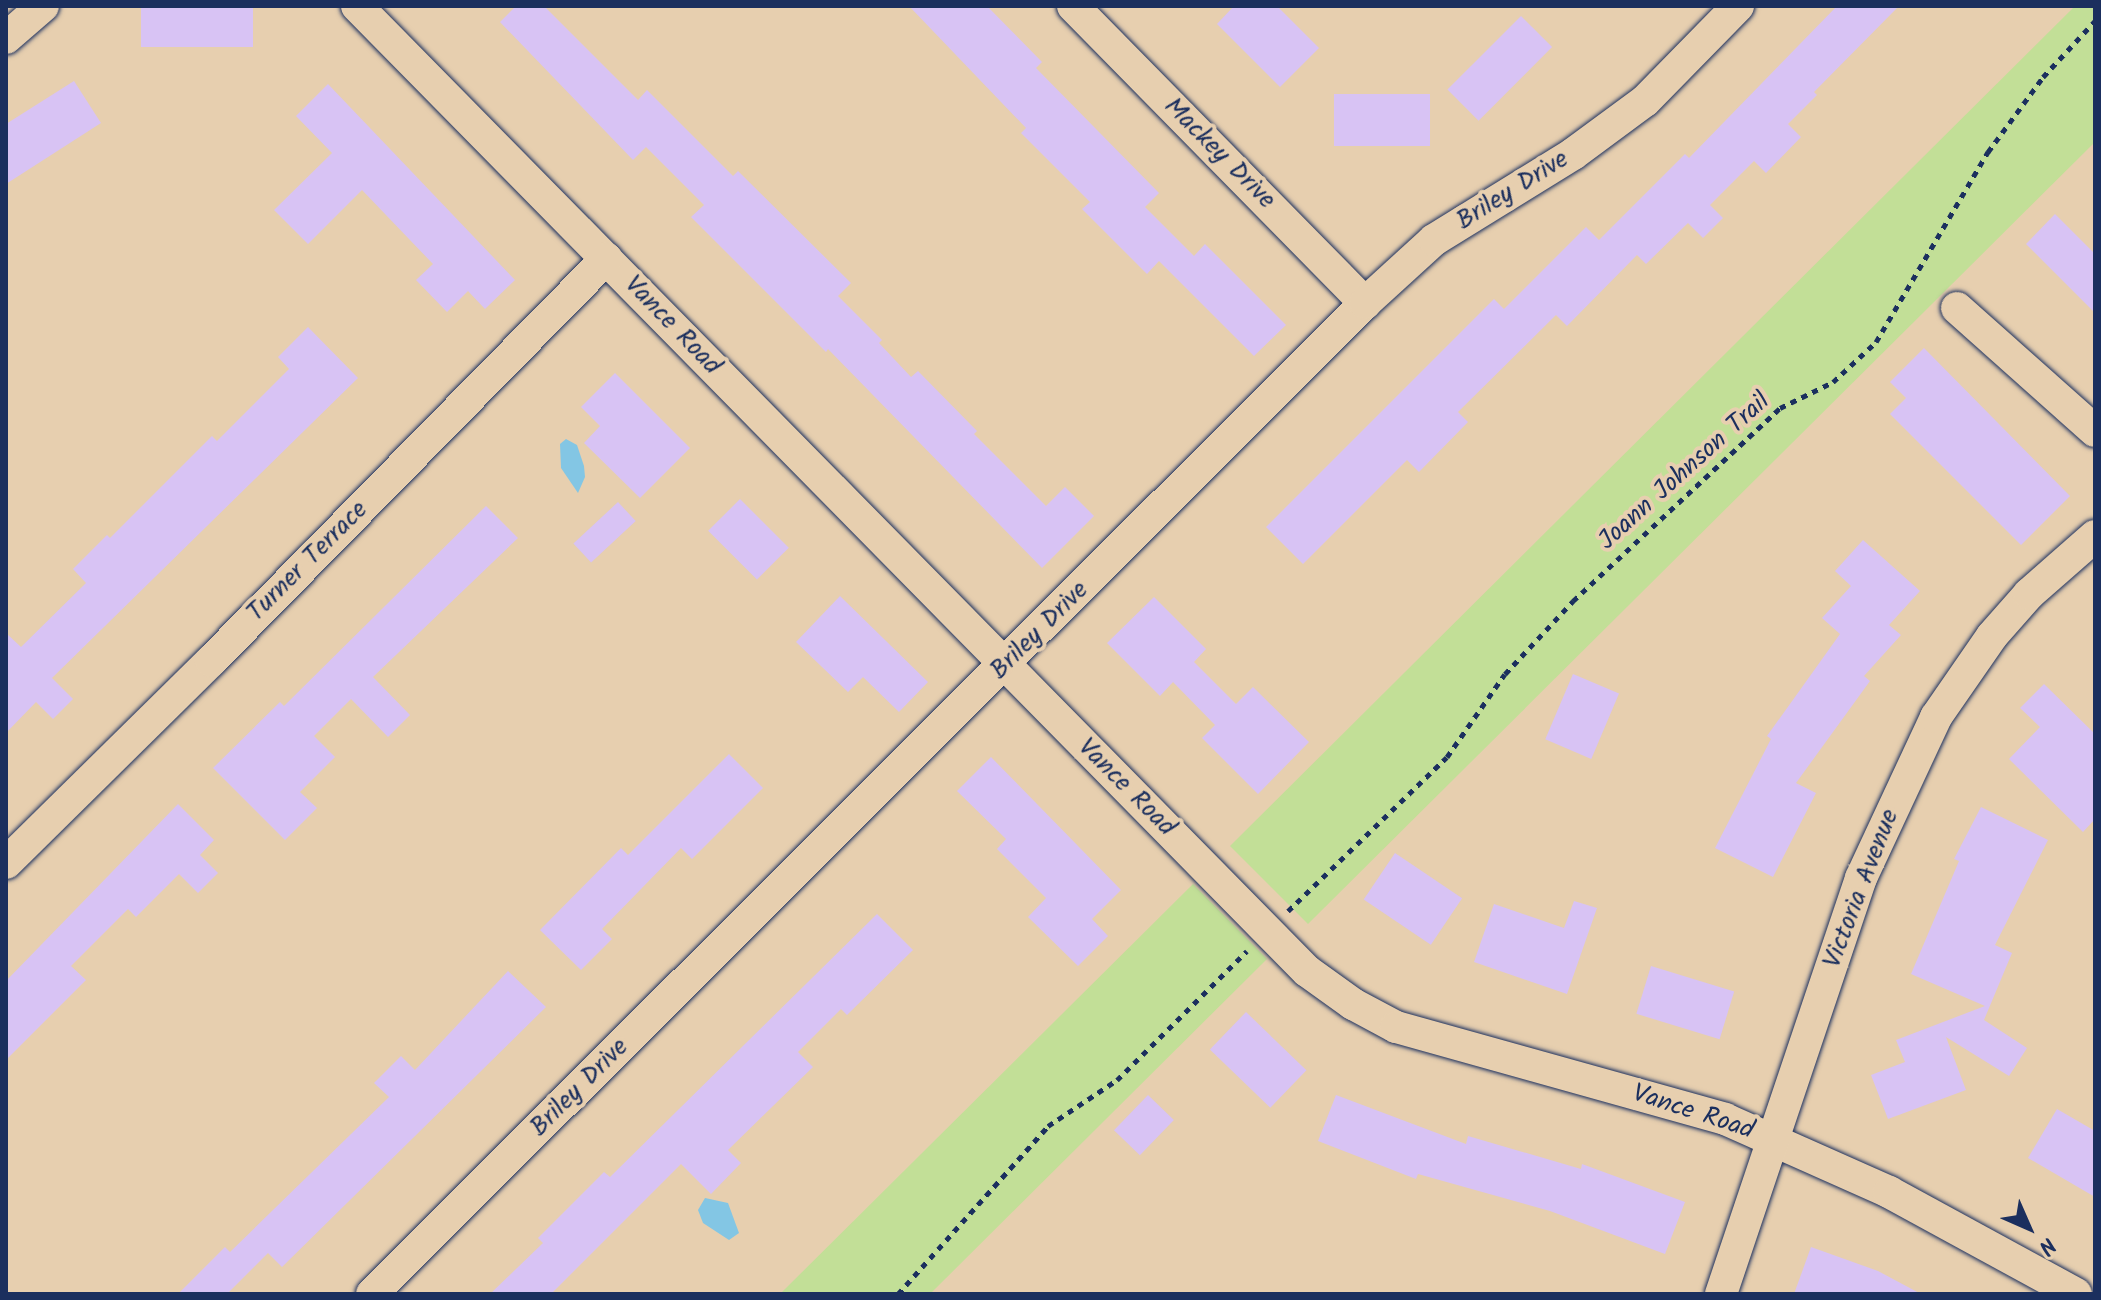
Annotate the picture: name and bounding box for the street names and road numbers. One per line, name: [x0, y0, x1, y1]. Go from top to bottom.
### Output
street label: Mackey Drive: [1157, 92, 1281, 216]
street label: Briley Drive: [1451, 144, 1575, 238]
street label: Vance Road: [617, 270, 727, 382]
street label: Joann Johnson Trail: [1593, 387, 1777, 557]
street label: Turner Terrace: [241, 495, 375, 629]
street label: Briley Drive: [984, 575, 1096, 687]
street label: Vance Road: [1071, 733, 1181, 843]
street label: Victoria Avenue: [1817, 805, 1907, 973]
street label: Briley Drive: [524, 1032, 636, 1144]
street label: Vance Road: [1628, 1079, 1758, 1147]

